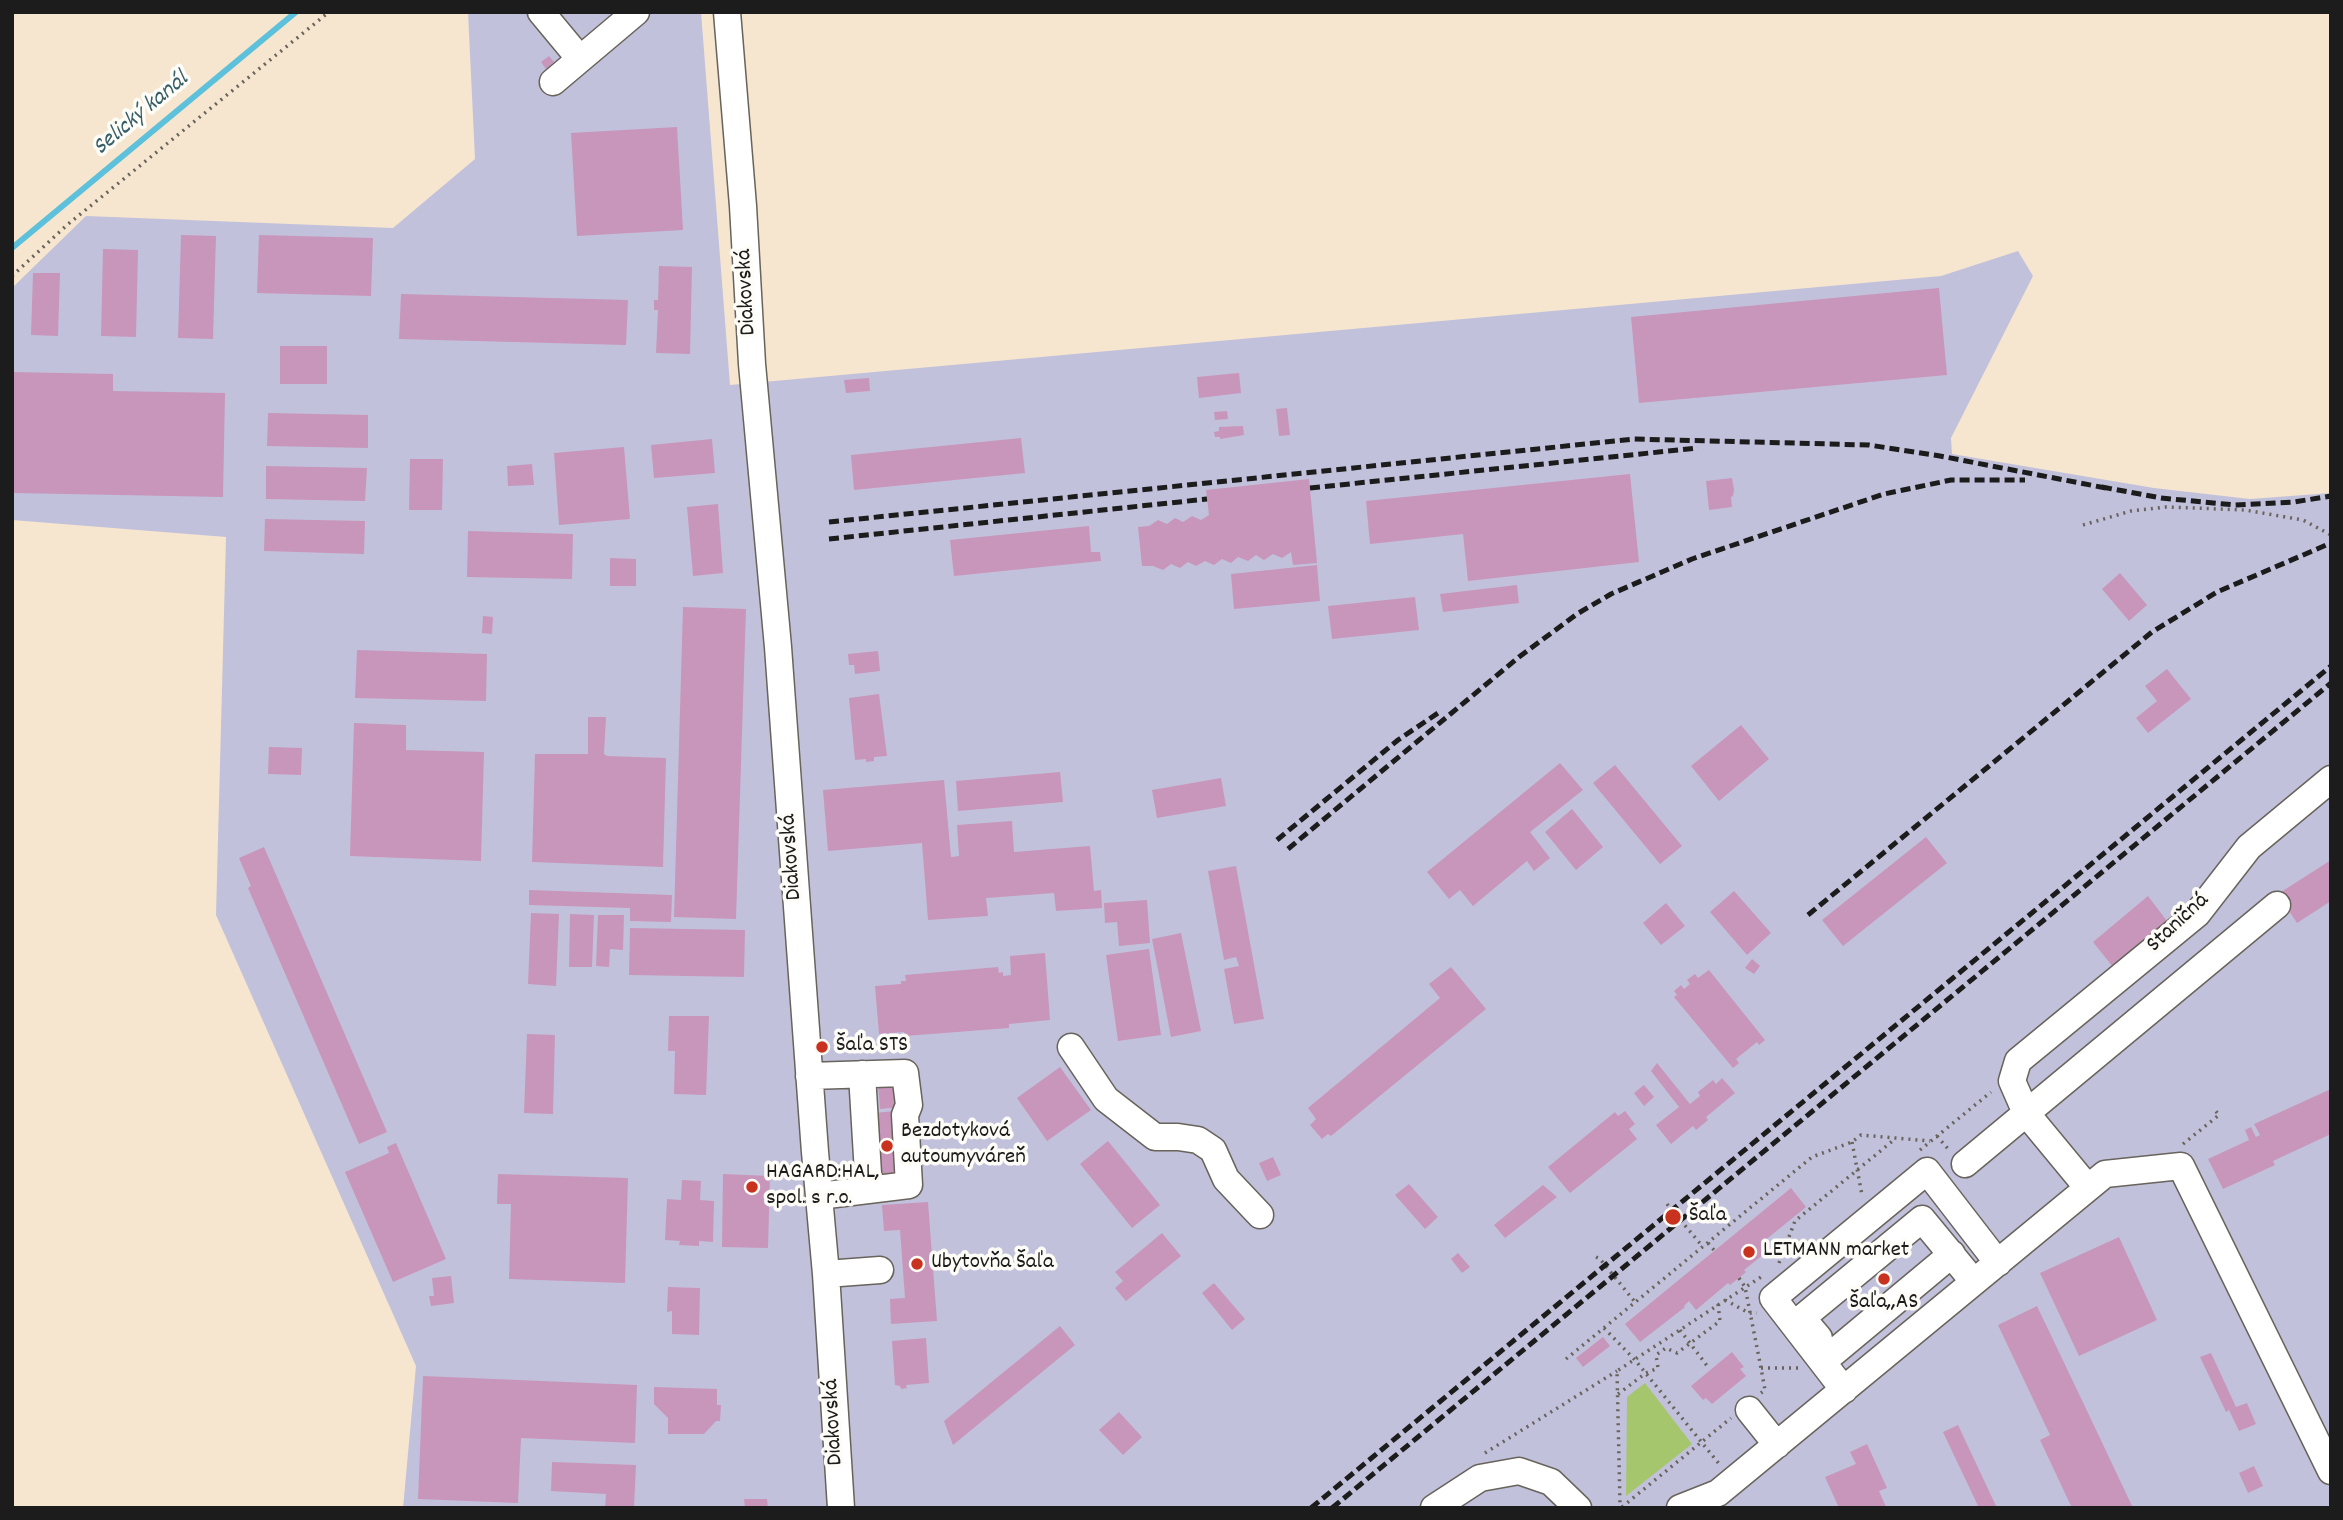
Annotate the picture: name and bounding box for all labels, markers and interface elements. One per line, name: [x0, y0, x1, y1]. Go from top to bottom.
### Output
water label: Selický kanál: [88, 67, 196, 163]
street label: Diakovská: [732, 248, 764, 336]
street label: Diakovská: [776, 813, 810, 901]
street label: Staničná: [2142, 888, 2216, 960]
place label: Šaľa STS: [836, 1033, 908, 1061]
marker: Šaľa STS: [814, 1039, 830, 1055]
place label: Bezdotyková autoumyváreň: [901, 1119, 1026, 1173]
marker: Bezdotyková autoumyváreň: [879, 1138, 895, 1154]
place label: HAGARD:HAL, spol. s r.o.: [766, 1160, 880, 1214]
marker: HAGARD:HAL, spol. s r.o.: [744, 1179, 760, 1195]
place label: Šaľa: [1689, 1203, 1726, 1231]
marker: Šaľa: [1663, 1207, 1683, 1227]
place label: LETMANN market: [1763, 1238, 1909, 1266]
marker: LETMANN market: [1741, 1244, 1757, 1260]
place label: Ubytovňa Šaľa: [931, 1250, 1054, 1278]
marker: Ubytovňa Šaľa: [909, 1256, 925, 1272]
marker: Šaľa,,AS: [1876, 1271, 1892, 1287]
place label: Šaľa,,AS: [1850, 1290, 1918, 1318]
street label: Diakovská: [819, 1378, 851, 1466]

